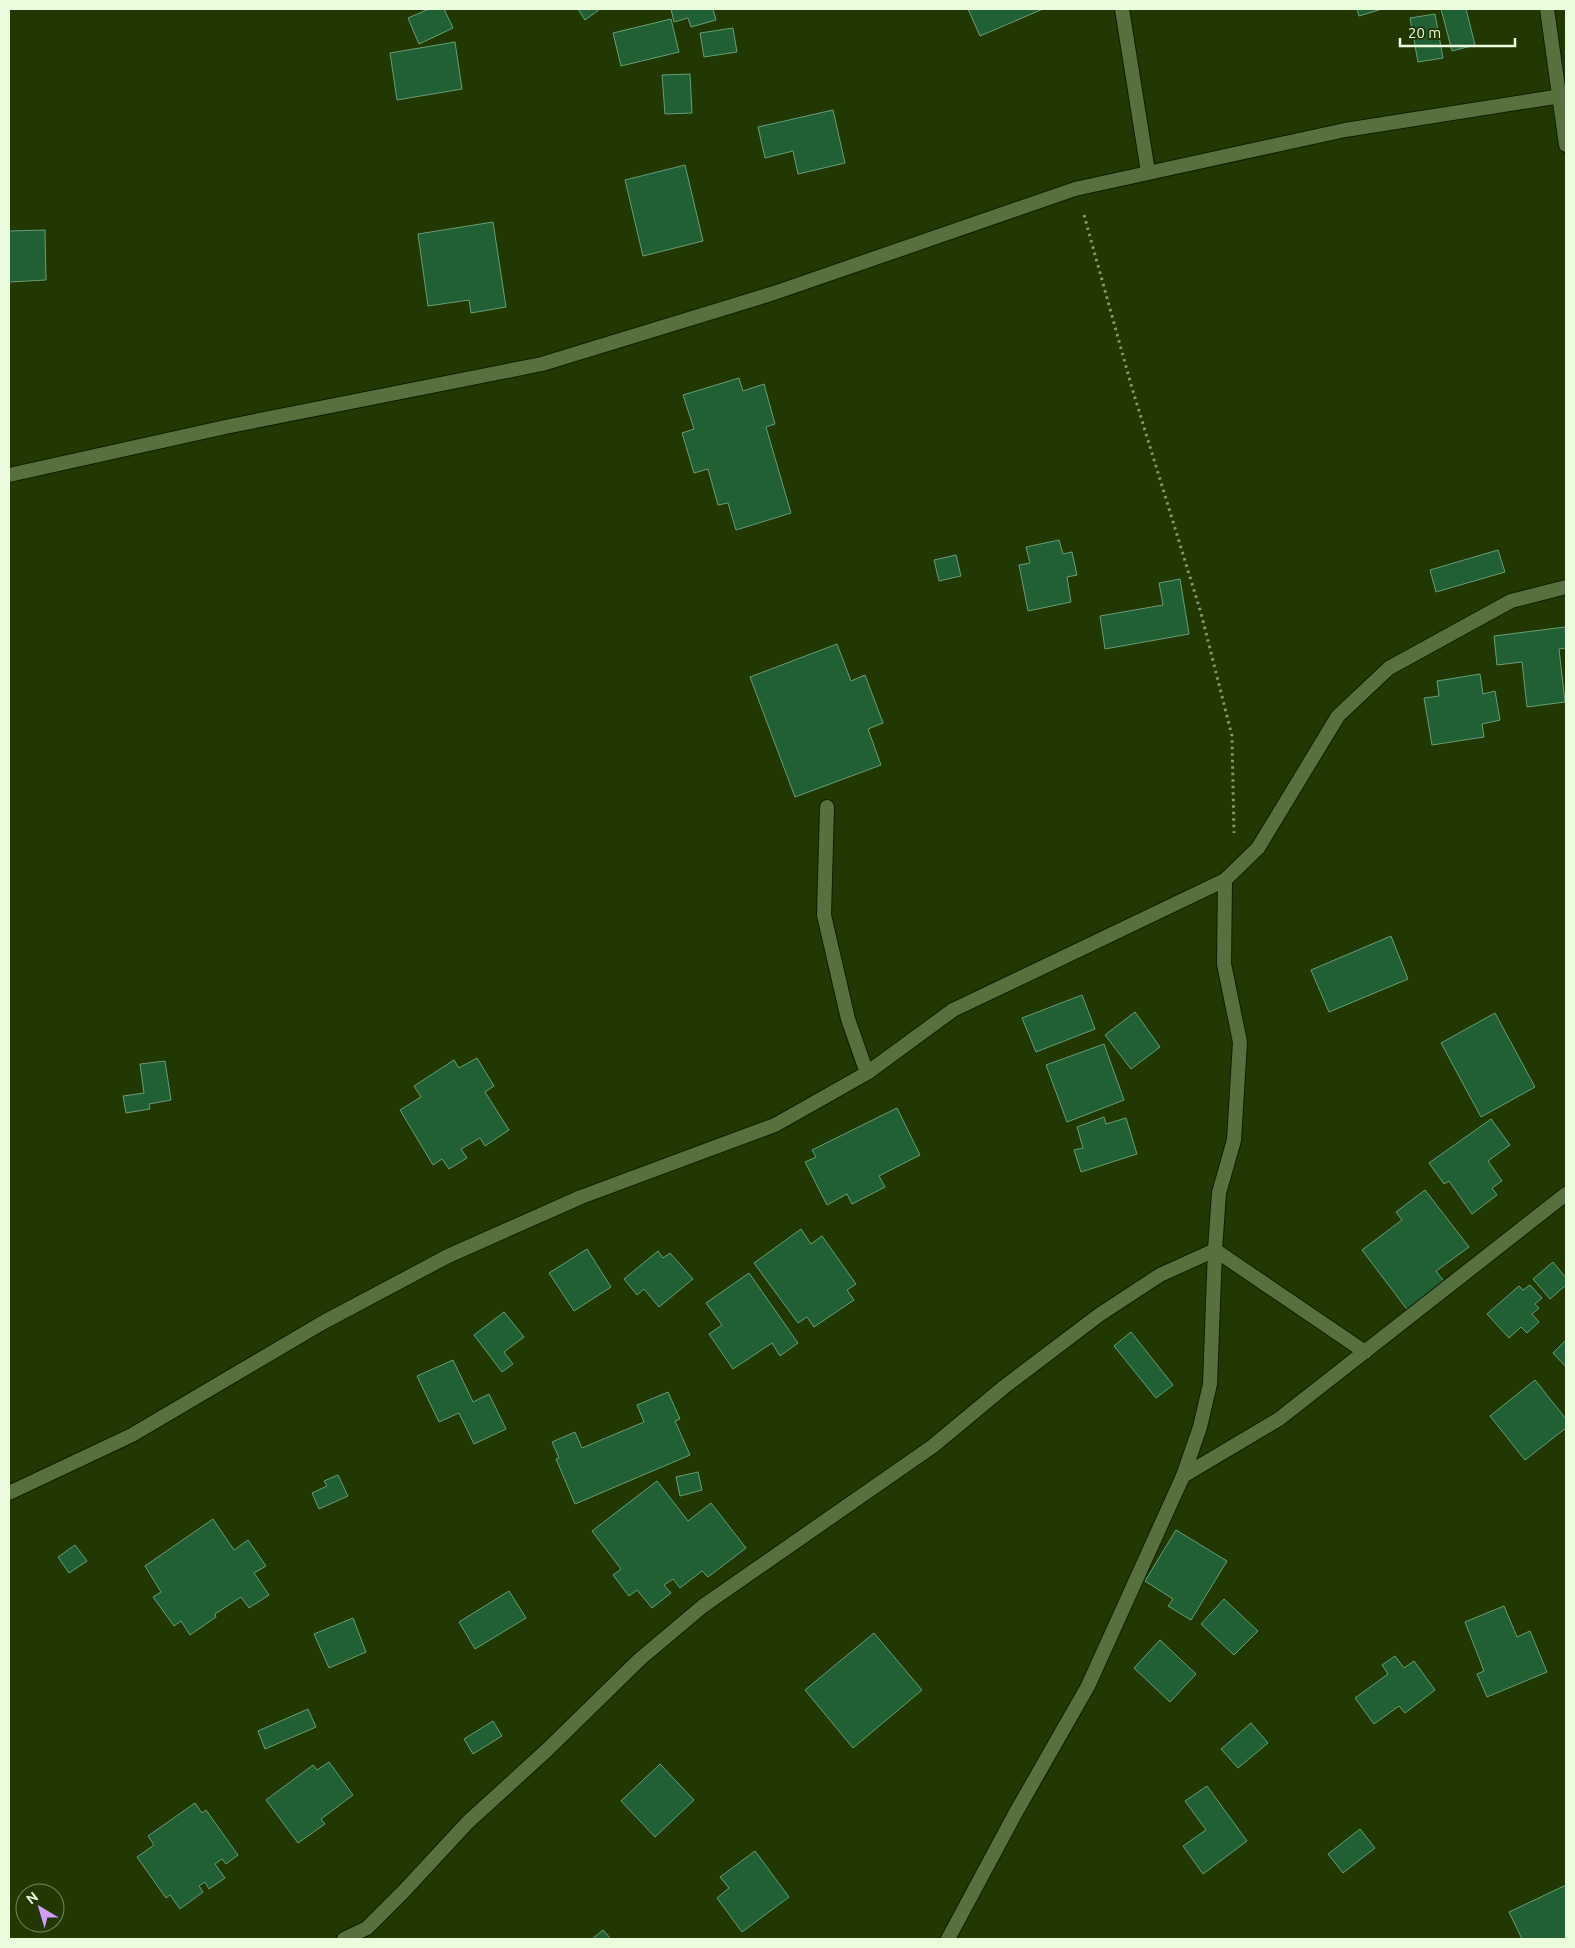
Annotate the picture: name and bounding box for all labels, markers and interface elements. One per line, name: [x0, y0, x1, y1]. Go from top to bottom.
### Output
scale bar: [1400, 15, 1515, 47]
text: 20 m: [1408, 24, 1441, 41]
north arrow: [15, 1883, 65, 1933]
text: N: [23, 1888, 41, 1907]

